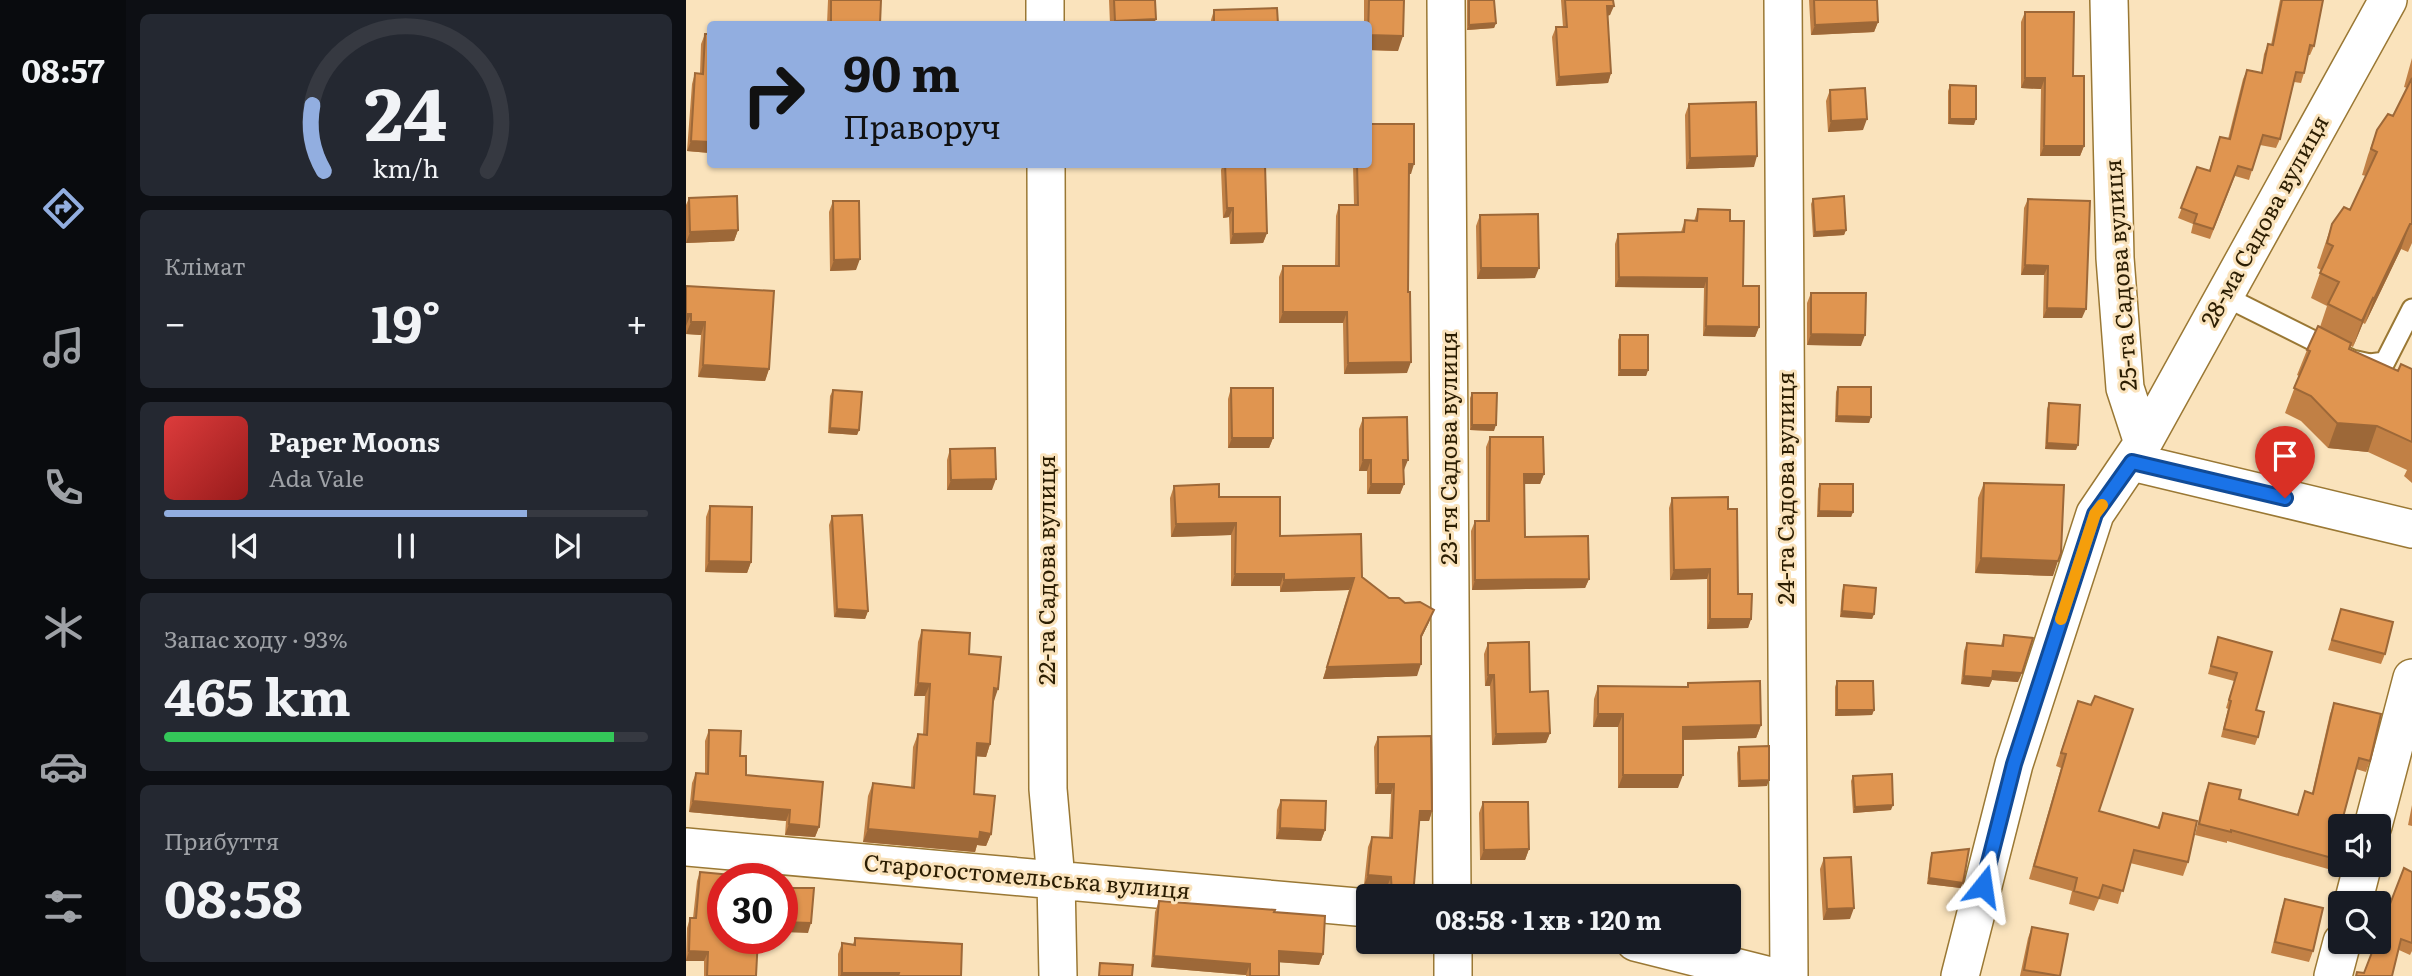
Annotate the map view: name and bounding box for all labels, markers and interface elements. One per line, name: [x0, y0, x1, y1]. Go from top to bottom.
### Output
text: 90 m: [843, 34, 960, 107]
text: 08:57: [21, 45, 105, 93]
icon: right: [728, 49, 819, 140]
text: 24: [365, 55, 448, 163]
text: Праворуч: [843, 101, 1001, 149]
street label: 28-ма Садова вулиця: [2191, 108, 2336, 332]
text: km/h: [373, 149, 439, 186]
street label: 25-та Садова вулиця: [2094, 158, 2144, 392]
icon: directions: [39, 184, 88, 233]
text: Клімат: [164, 248, 246, 282]
text: 19°: [371, 282, 441, 359]
text: −: [164, 292, 186, 349]
text: +: [626, 292, 648, 349]
icon: music: [39, 323, 88, 372]
street label: 23-тя Садова вулиця: [1430, 331, 1464, 565]
street label: 24-та Садова вулиця: [1767, 371, 1801, 605]
text: Paper Moons: [269, 421, 440, 460]
pin: [2255, 426, 2315, 498]
icon: arrive: [2266, 437, 2304, 475]
street label: 22-га Садова вулиця: [1028, 455, 1062, 685]
text: Ada Vale: [269, 460, 364, 494]
icon: phone: [39, 463, 88, 512]
icon: previous: [226, 527, 264, 565]
icon: pause: [387, 527, 425, 565]
icon: next: [548, 527, 586, 565]
icon: climate: [39, 603, 88, 652]
text: Запас ходу · 93%: [164, 621, 348, 655]
text: 465 km: [164, 655, 351, 732]
icon: car: [39, 742, 88, 791]
map controls: [2328, 814, 2391, 954]
button: sound: [2328, 814, 2391, 877]
text: Прибуття: [164, 823, 279, 857]
street label: Старогостомельська вулиця: [862, 844, 1192, 906]
position arrow: [1946, 849, 2020, 923]
text: 08:58: [164, 857, 303, 934]
speed limit sign: 30: [707, 863, 798, 954]
icon: filters: [39, 882, 88, 931]
button: search: [2328, 891, 2391, 954]
text: 08:58 · 1 хв · 120 m: [1435, 899, 1662, 938]

